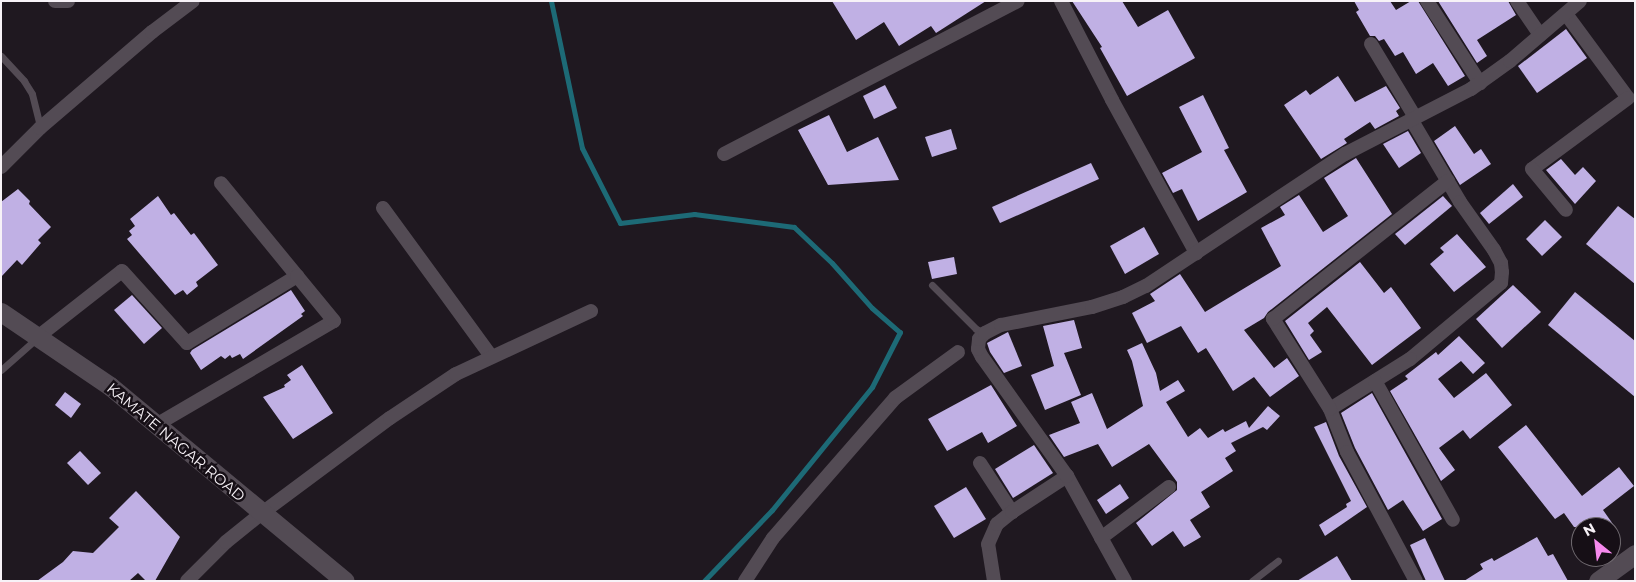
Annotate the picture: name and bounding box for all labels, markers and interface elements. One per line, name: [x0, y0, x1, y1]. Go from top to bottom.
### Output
street label: KAMATE NAGAR ROAD: [103, 379, 249, 505]
north arrow: [1571, 517, 1621, 567]
text: N: [1580, 519, 1599, 540]

